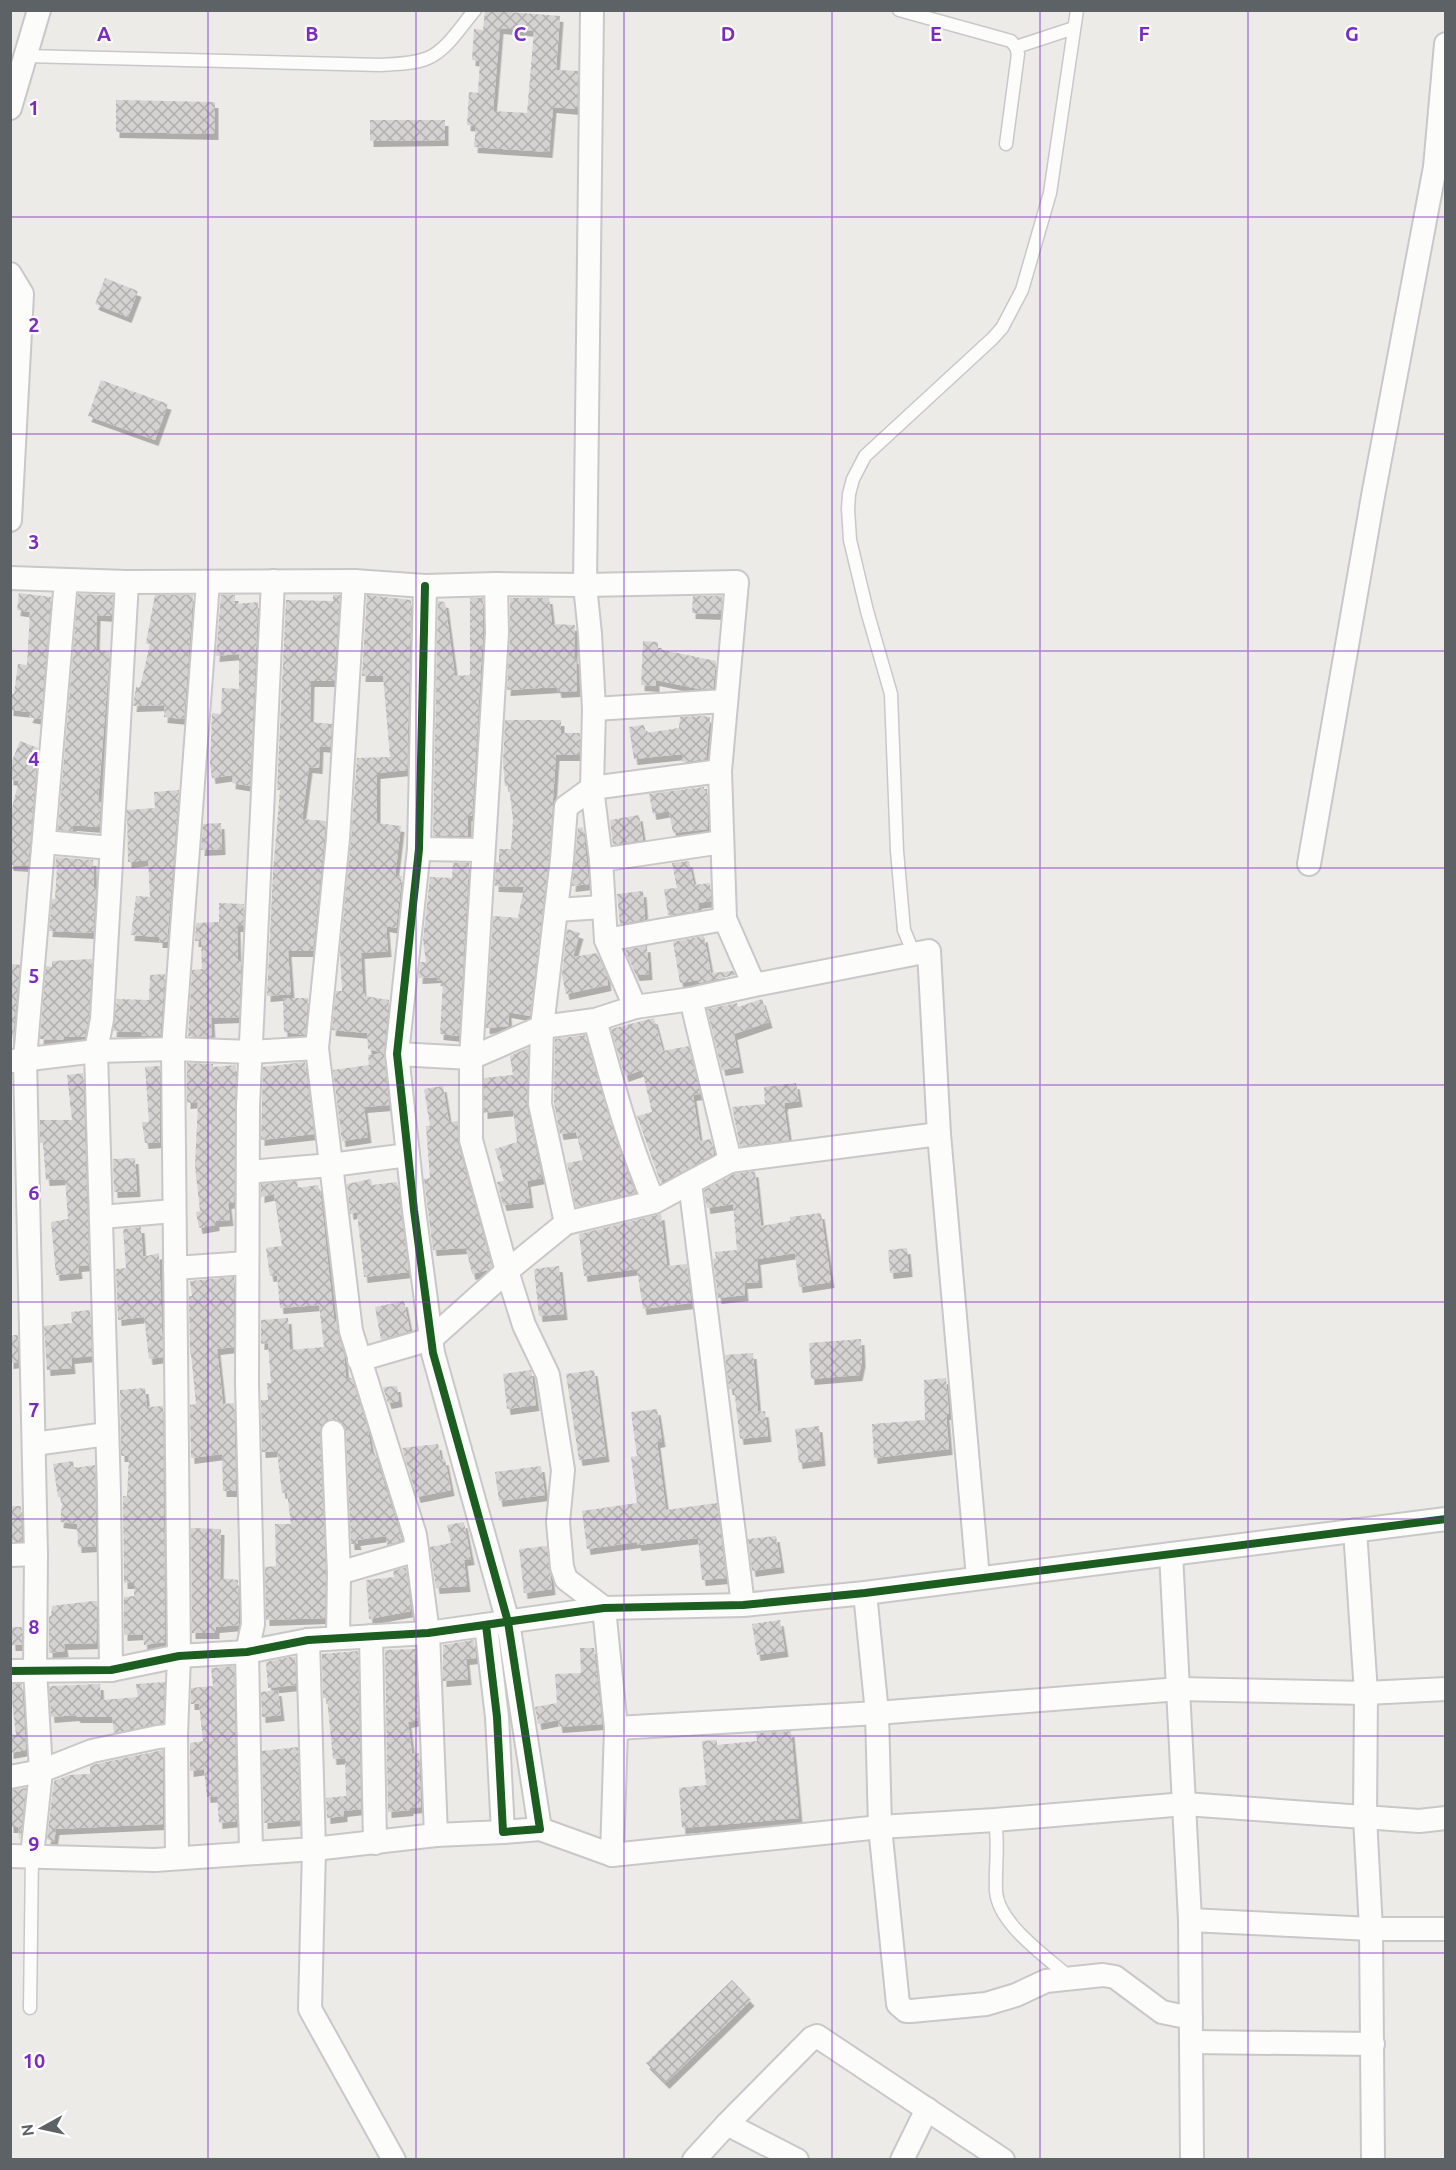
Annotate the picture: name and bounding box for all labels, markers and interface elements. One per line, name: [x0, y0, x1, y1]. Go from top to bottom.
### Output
text: A: [97, 22, 111, 45]
text: B: [305, 22, 319, 45]
text: C: [514, 22, 527, 45]
text: D: [721, 22, 735, 45]
text: E: [930, 22, 942, 45]
text: F: [1138, 22, 1150, 45]
text: G: [1345, 22, 1359, 45]
text: 1: [28, 96, 40, 119]
text: 2: [28, 313, 40, 336]
text: 3: [28, 530, 40, 553]
text: 4: [28, 747, 40, 770]
text: 5: [28, 964, 40, 987]
text: 6: [28, 1181, 40, 1204]
text: 7: [28, 1398, 40, 1421]
text: 8: [28, 1615, 40, 1638]
text: 9: [28, 1832, 40, 1855]
text: 10: [23, 2049, 45, 2072]
north arrow: [12, 2098, 72, 2158]
text: N: [17, 2123, 37, 2137]

